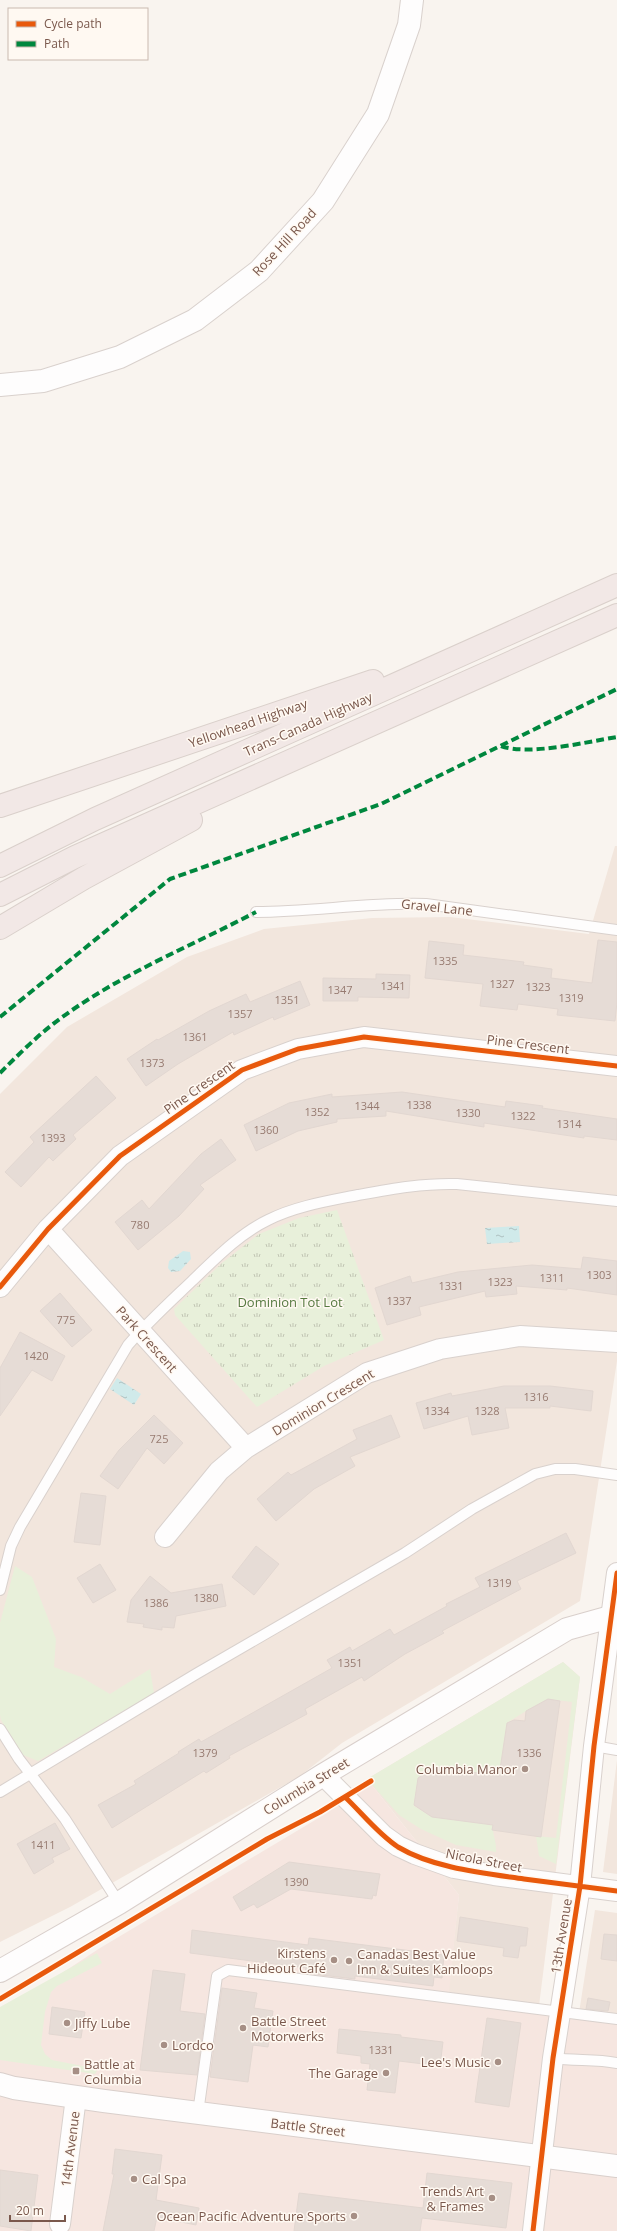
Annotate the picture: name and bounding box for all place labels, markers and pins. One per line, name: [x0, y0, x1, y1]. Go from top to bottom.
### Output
place label: Columbia Manor: [416, 1760, 518, 1778]
marker: Columbia Manor: [520, 1764, 530, 1774]
place label: Kirstens Hideout Café: [247, 1944, 326, 1977]
place label: Canadas Best Value Inn & Suites Kamloops: [357, 1945, 493, 1978]
marker: Kirstens Hideout Café: [329, 1955, 339, 1965]
marker: Canadas Best Value Inn & Suites Kamloops: [344, 1956, 354, 1966]
place label: Battle Street Motorwerks: [251, 2012, 327, 2045]
place label: Jiffy Lube: [73, 2014, 130, 2032]
marker: Jiffy Lube: [62, 2018, 72, 2028]
marker: Battle Street Motorwerks: [238, 2023, 248, 2033]
place label: Lordco: [172, 2036, 214, 2054]
marker: Lordco: [159, 2040, 169, 2050]
place label: Lee's Music: [421, 2053, 490, 2071]
place label: Battle at Columbia: [84, 2055, 142, 2088]
marker: Lee's Music: [493, 2057, 503, 2067]
place label: The Garage: [309, 2064, 378, 2082]
marker: Battle at Columbia: [71, 2066, 81, 2076]
marker: The Garage: [381, 2068, 391, 2078]
place label: Cal Spa: [142, 2170, 186, 2188]
marker: Cal Spa: [129, 2174, 139, 2184]
place label: Trends Art & Frames: [421, 2182, 484, 2215]
marker: Trends Art & Frames: [487, 2193, 497, 2203]
place label: Ocean Pacific Adventure Sports: [156, 2207, 346, 2225]
marker: Ocean Pacific Adventure Sports: [349, 2211, 359, 2221]

